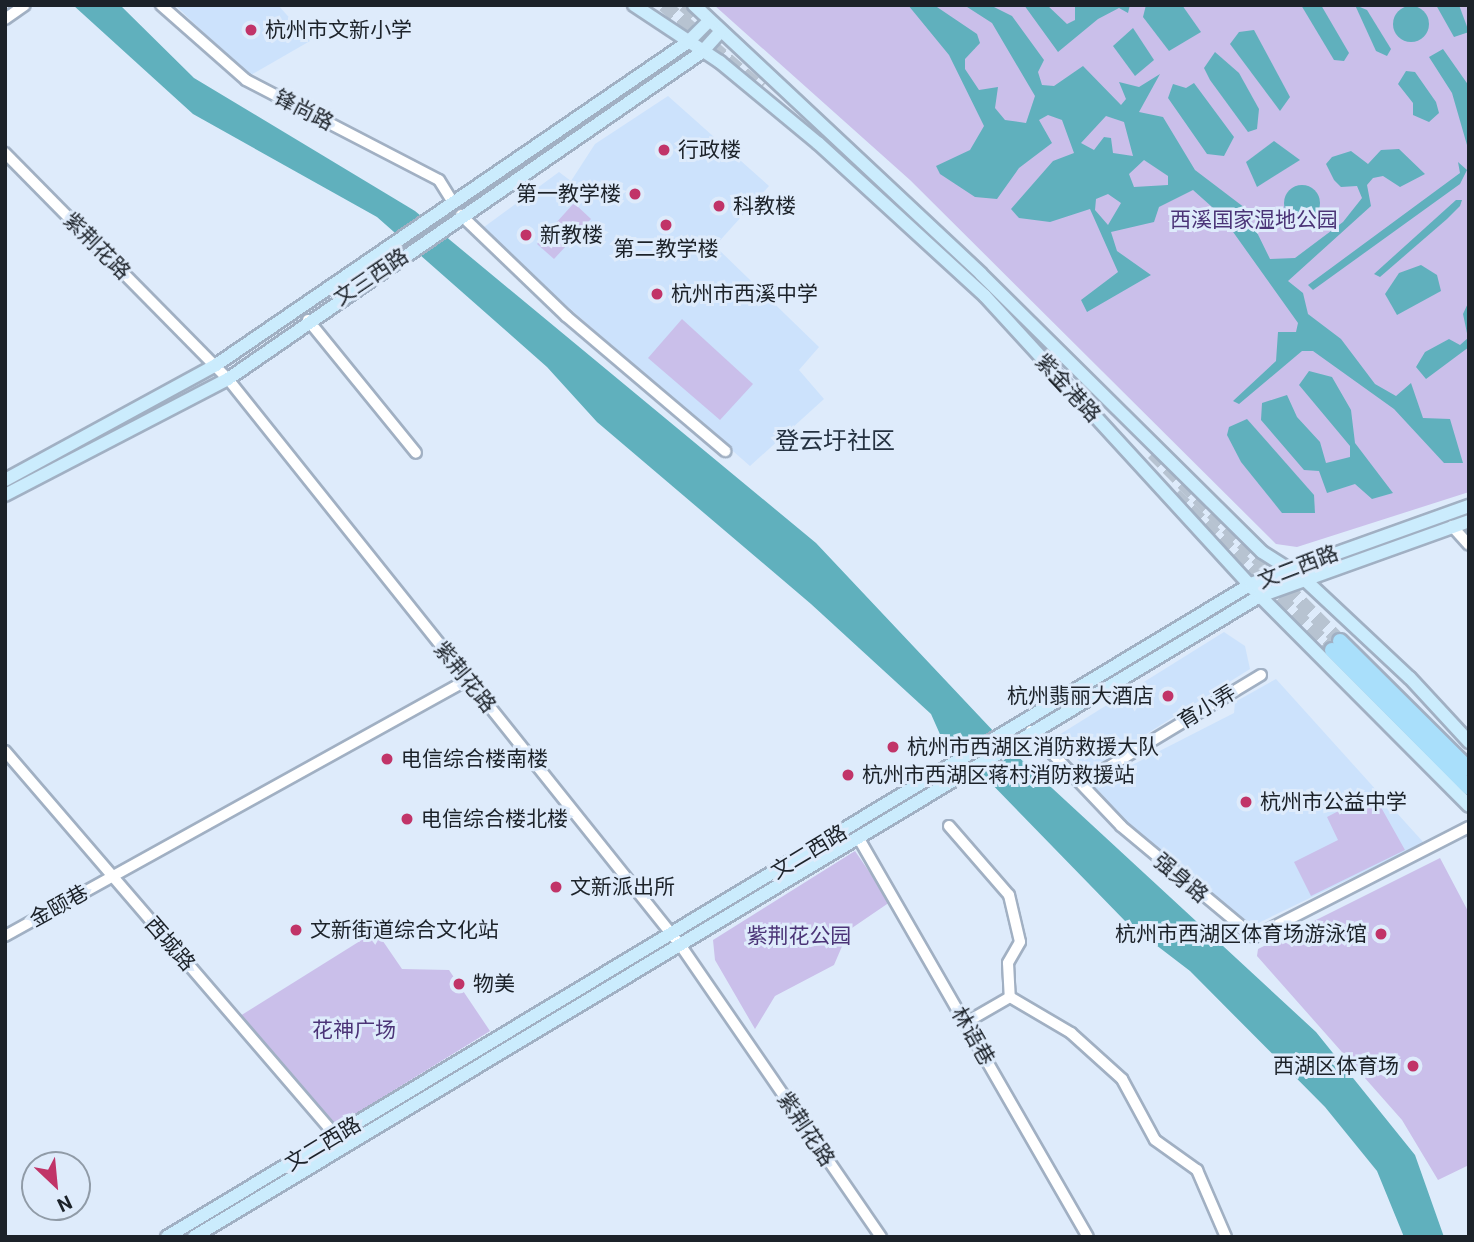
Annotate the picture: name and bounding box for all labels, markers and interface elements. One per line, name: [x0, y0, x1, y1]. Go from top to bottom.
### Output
place label: 杭州市文新小学: [265, 17, 412, 43]
marker: 杭州市文新小学: [243, 22, 259, 38]
street label: 锋尚路: [270, 84, 338, 136]
place label: 行政楼: [678, 137, 741, 163]
marker: 行政楼: [656, 142, 672, 158]
place label: 第一教学楼: [516, 181, 621, 207]
marker: 第一教学楼: [627, 186, 643, 202]
place label: 科教楼: [733, 193, 796, 219]
marker: 科教楼: [711, 198, 727, 214]
street label: 紫荆花路: [58, 207, 136, 285]
park label: 西溪国家湿地公园: [1170, 207, 1338, 233]
marker: 第二教学楼: [658, 217, 674, 233]
place label: 新教楼: [540, 222, 603, 248]
marker: 新教楼: [518, 227, 534, 243]
place label: 第二教学楼: [614, 236, 718, 262]
street label: 文三西路: [329, 243, 413, 311]
place label: 杭州市西溪中学: [671, 281, 818, 307]
marker: 杭州市西溪中学: [649, 286, 665, 302]
street label: 紫金港路: [1030, 349, 1106, 427]
district label: 登云圩社区: [775, 428, 895, 456]
street label: 文二西路: [1254, 540, 1342, 594]
street label: 紫荆花路: [429, 636, 501, 718]
street label: 育小弄: [1174, 680, 1240, 734]
place label: 杭州翡丽大酒店: [1007, 683, 1154, 709]
marker: 杭州翡丽大酒店: [1160, 688, 1176, 704]
place label: 杭州市西湖区消防救援大队: [907, 734, 1159, 760]
marker: 杭州市西湖区消防救援大队: [885, 739, 901, 755]
place label: 电信综合楼南楼: [401, 746, 548, 772]
marker: 电信综合楼南楼: [379, 751, 395, 767]
place label: 杭州市西湖区蒋村消防救援站: [862, 762, 1135, 788]
marker: 杭州市西湖区蒋村消防救援站: [840, 767, 856, 783]
place label: 杭州市公益中学: [1260, 789, 1407, 815]
marker: 杭州市公益中学: [1238, 794, 1254, 810]
place label: 电信综合楼北楼: [421, 806, 568, 832]
marker: 电信综合楼北楼: [399, 811, 415, 827]
street label: 文二西路: [767, 820, 851, 884]
street label: 强身路: [1149, 848, 1213, 908]
place label: 文新派出所: [570, 874, 675, 900]
marker: 文新派出所: [548, 879, 564, 895]
street label: 金颐巷: [25, 880, 93, 932]
street label: 西城路: [140, 912, 200, 976]
place label: 文新街道综合文化站: [310, 917, 499, 943]
place label: 杭州市西湖区体育场游泳馆: [1115, 921, 1367, 947]
marker: 文新街道综合文化站: [288, 922, 304, 938]
park label: 紫荆花公园: [747, 923, 851, 949]
marker: 杭州市西湖区体育场游泳馆: [1373, 926, 1389, 942]
place label: 物美: [473, 971, 515, 997]
marker: 物美: [451, 976, 467, 992]
street label: 林语巷: [946, 1002, 1000, 1070]
park label: 花神广场: [312, 1017, 396, 1043]
place label: 西湖区体育场: [1273, 1053, 1399, 1079]
marker: 西湖区体育场: [1405, 1058, 1421, 1074]
street label: 紫荆花路: [772, 1087, 840, 1171]
street label: 文二西路: [281, 1112, 365, 1176]
north arrow: [21, 1151, 91, 1221]
text: N: [53, 1190, 76, 1217]

